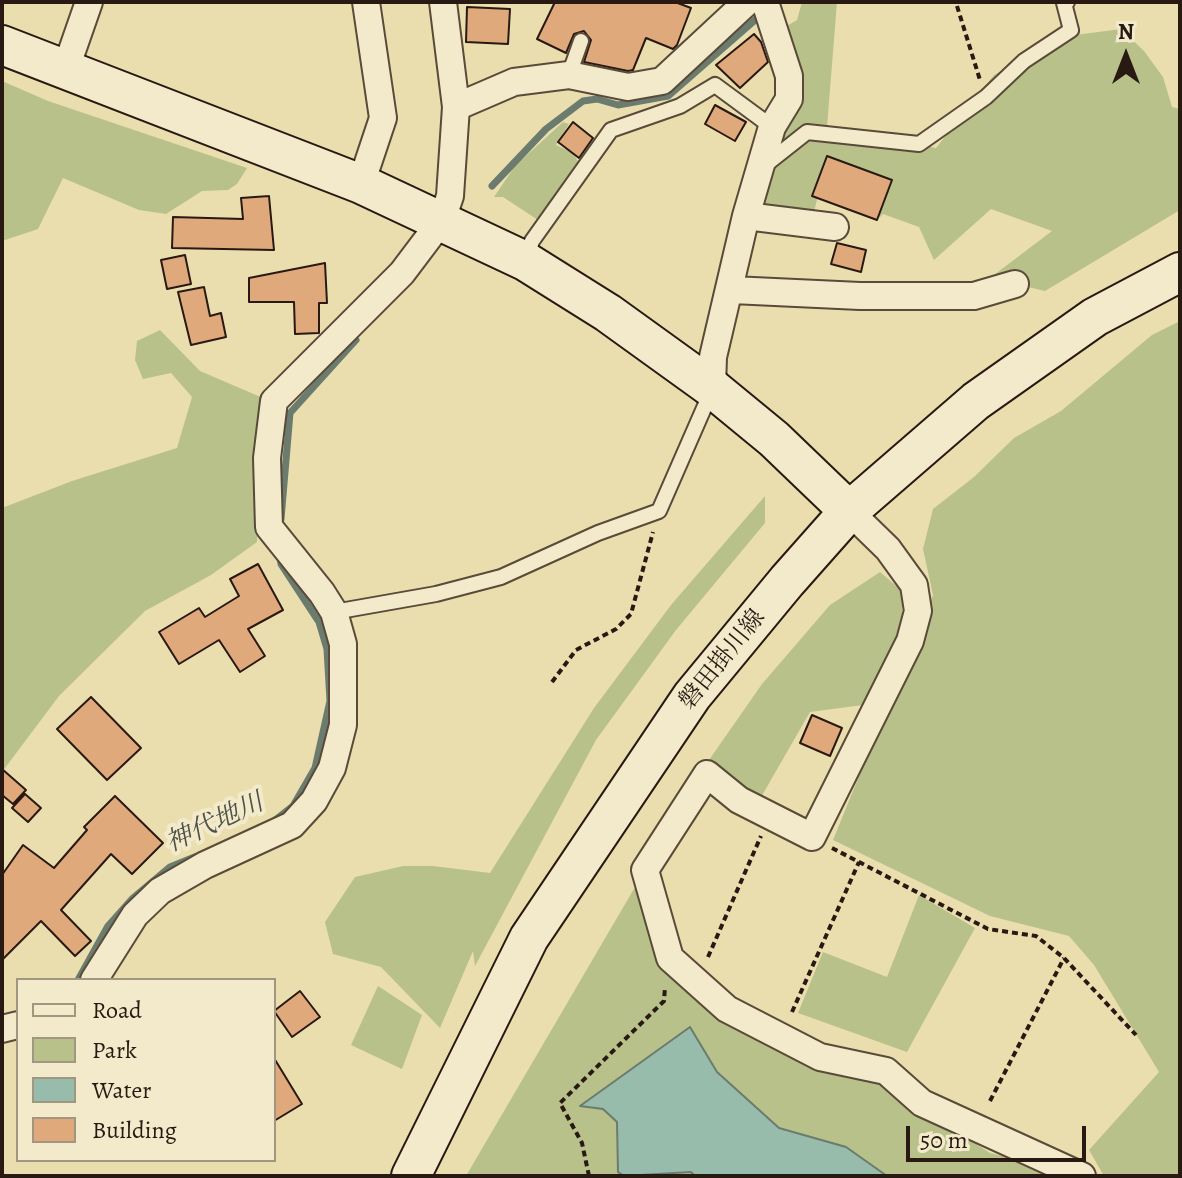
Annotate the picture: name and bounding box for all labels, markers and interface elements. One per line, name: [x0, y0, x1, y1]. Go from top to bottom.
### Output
north arrow: [1086, 16, 1166, 96]
text: N: [1118, 17, 1134, 47]
street label: 磐田掛川線: [674, 604, 772, 716]
water label: 神代地川: [161, 788, 269, 860]
legend: [16, 978, 276, 1162]
text: Road: [92, 994, 142, 1026]
text: Park: [92, 1034, 137, 1066]
text: Water: [92, 1074, 152, 1106]
scale bar: [910, 1110, 1090, 1160]
text: Building: [92, 1114, 177, 1146]
text: 50 m: [920, 1124, 968, 1156]

